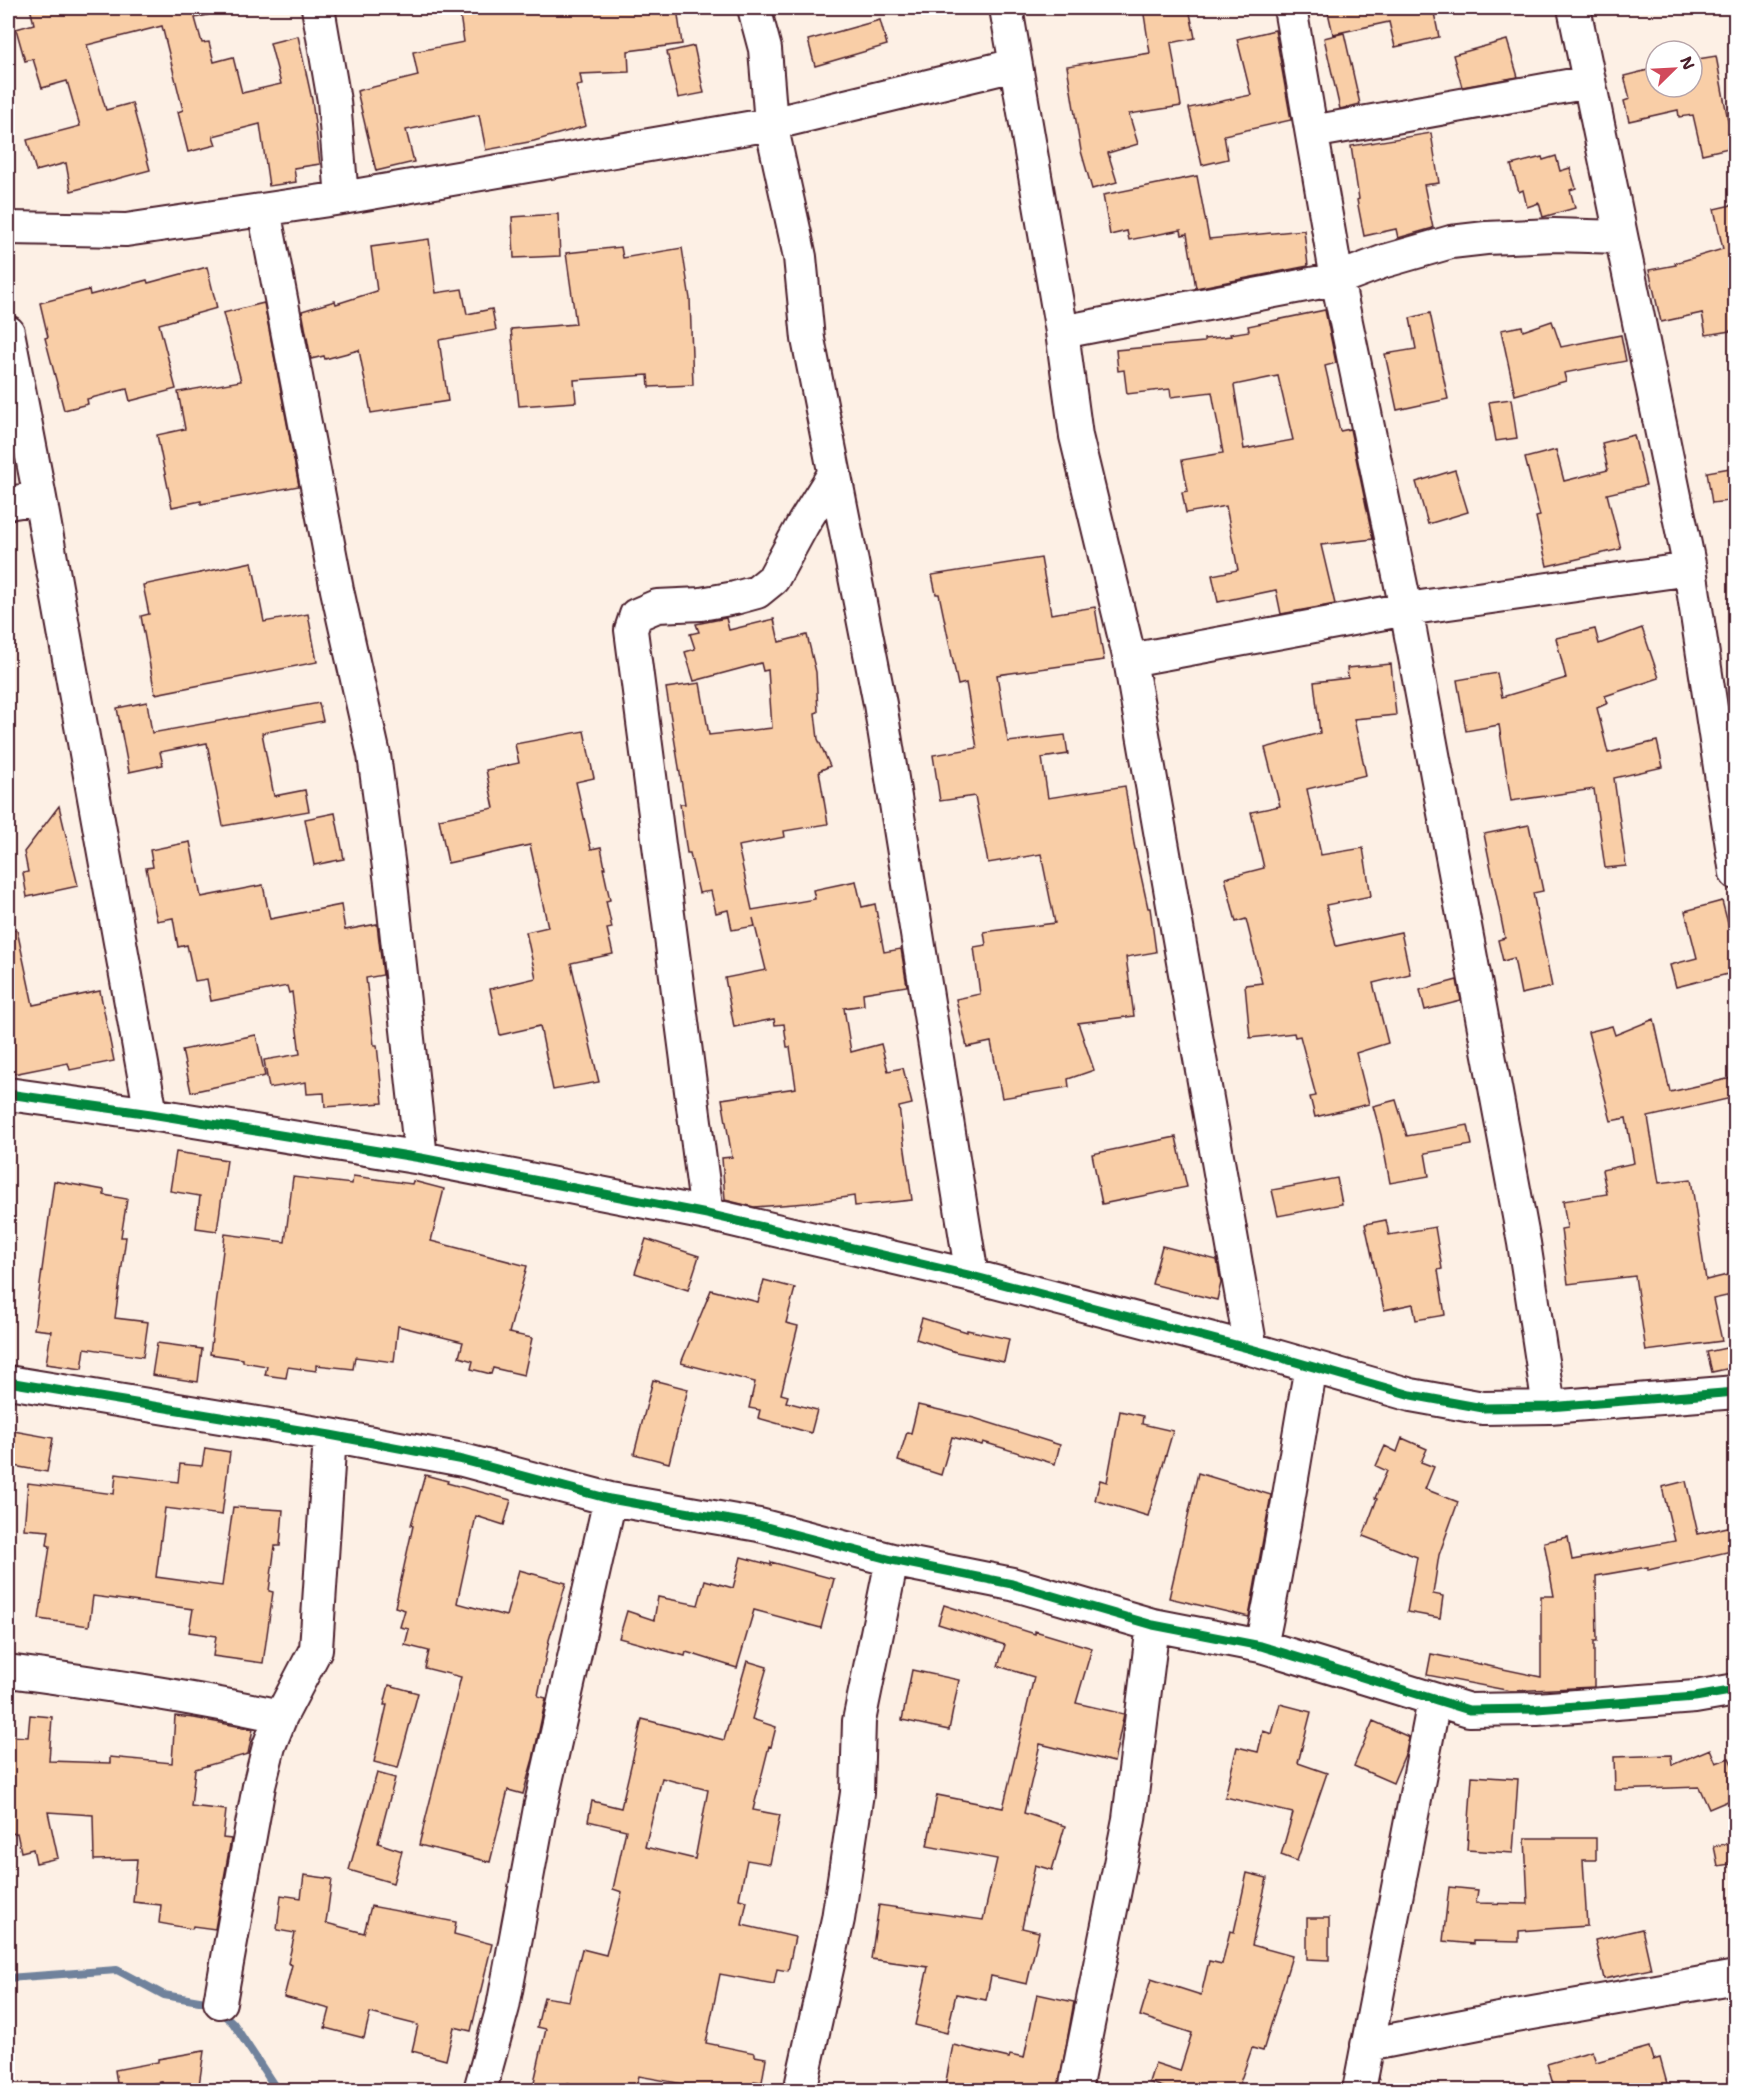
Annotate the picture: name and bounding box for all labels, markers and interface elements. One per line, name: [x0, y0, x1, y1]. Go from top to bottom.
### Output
north arrow: [1644, 39, 1704, 99]
text: N: [1675, 53, 1699, 73]

